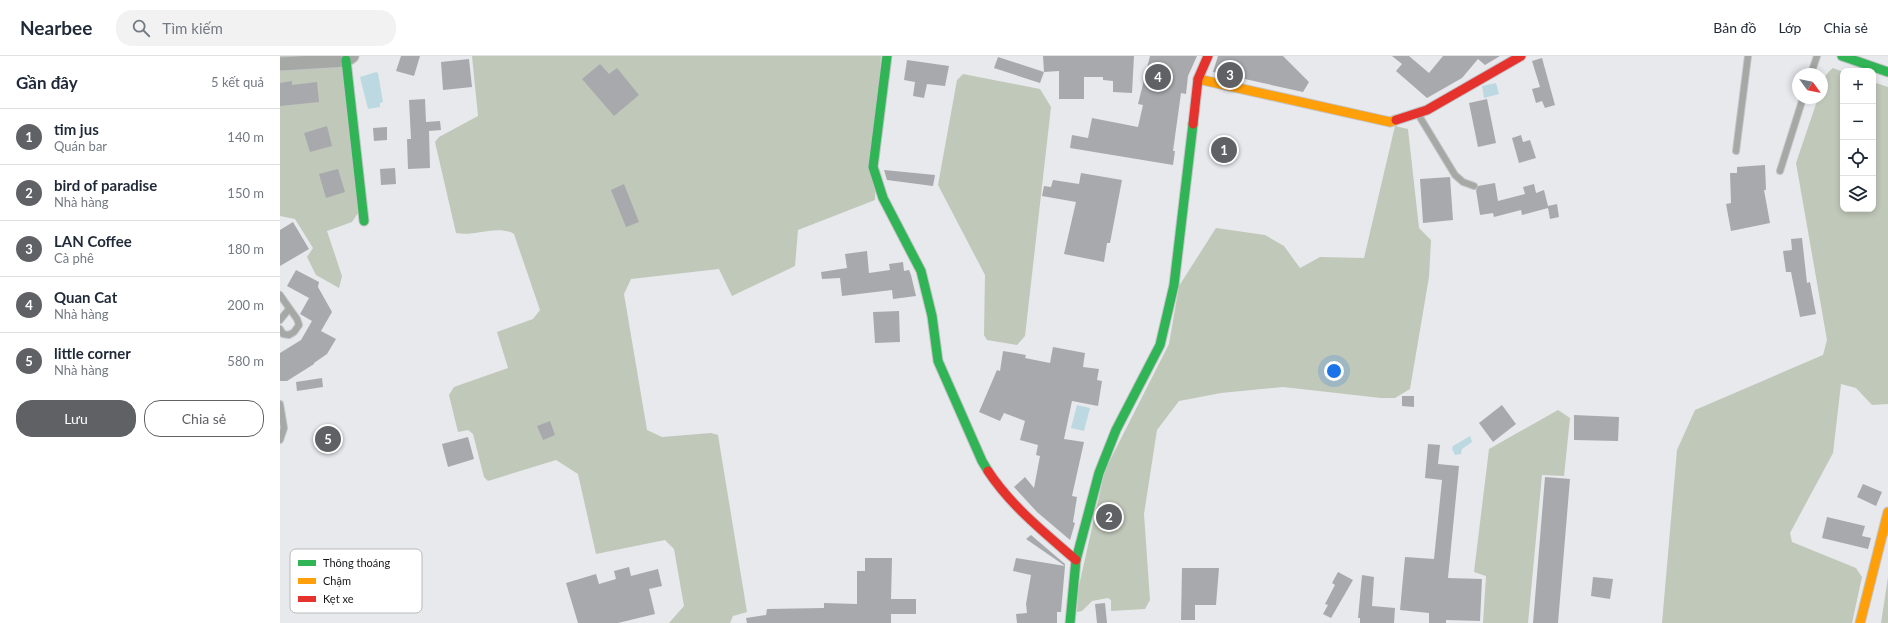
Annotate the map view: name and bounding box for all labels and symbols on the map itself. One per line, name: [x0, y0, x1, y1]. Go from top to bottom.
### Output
pin: 3: [1217, 60, 1243, 90]
pin: 4: [1145, 62, 1171, 92]
north arrow: [1792, 68, 1828, 104]
pin: 1: [1211, 135, 1237, 165]
your location: [1324, 361, 1344, 381]
pin: 5: [315, 424, 341, 454]
pin: 2: [1096, 502, 1122, 532]
legend: [290, 549, 422, 613]
text: Thông thoáng: [323, 556, 390, 569]
text: Chậm: [323, 574, 351, 587]
text: Kẹt xe: [323, 592, 354, 605]

